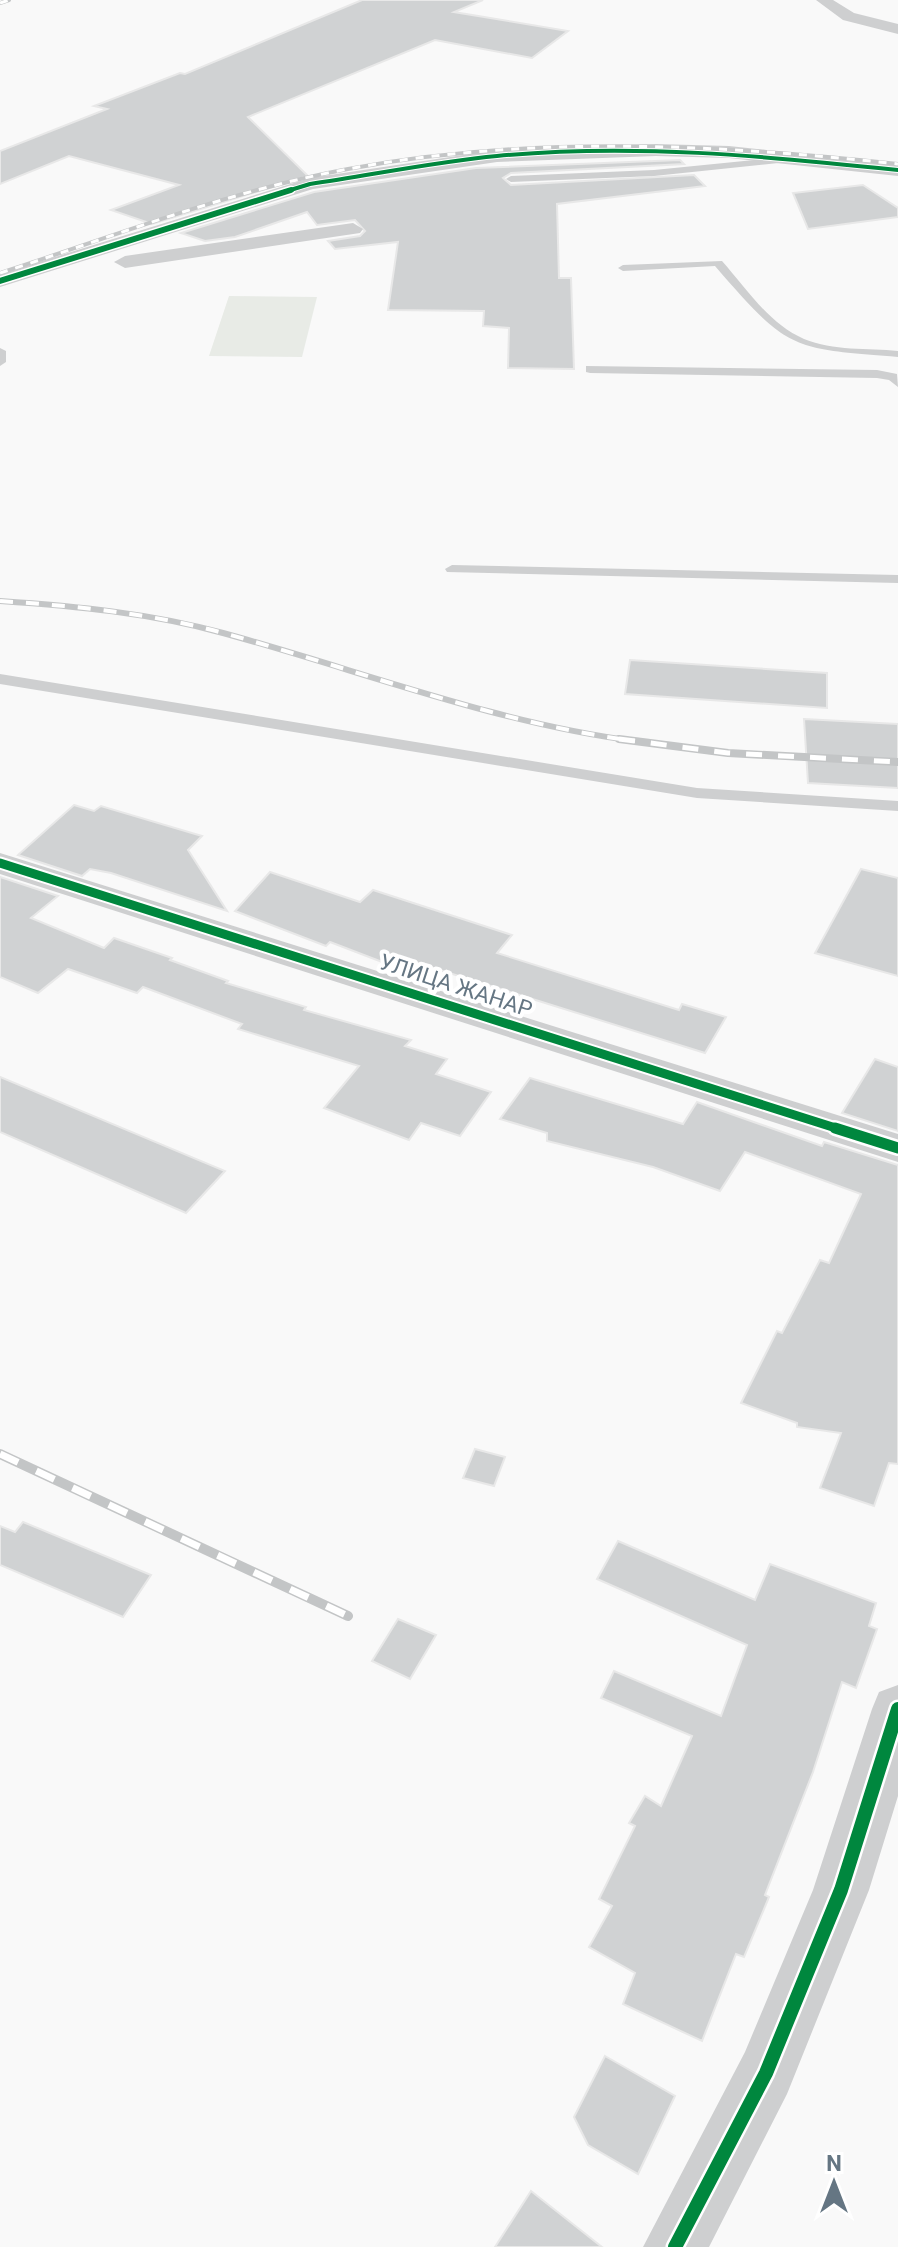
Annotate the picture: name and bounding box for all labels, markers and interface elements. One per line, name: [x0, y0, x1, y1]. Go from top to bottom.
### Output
street label: УЛИЦА ЖАНАР: [376, 949, 535, 1022]
north arrow: [794, 2143, 874, 2223]
text: N: [826, 2151, 842, 2176]

